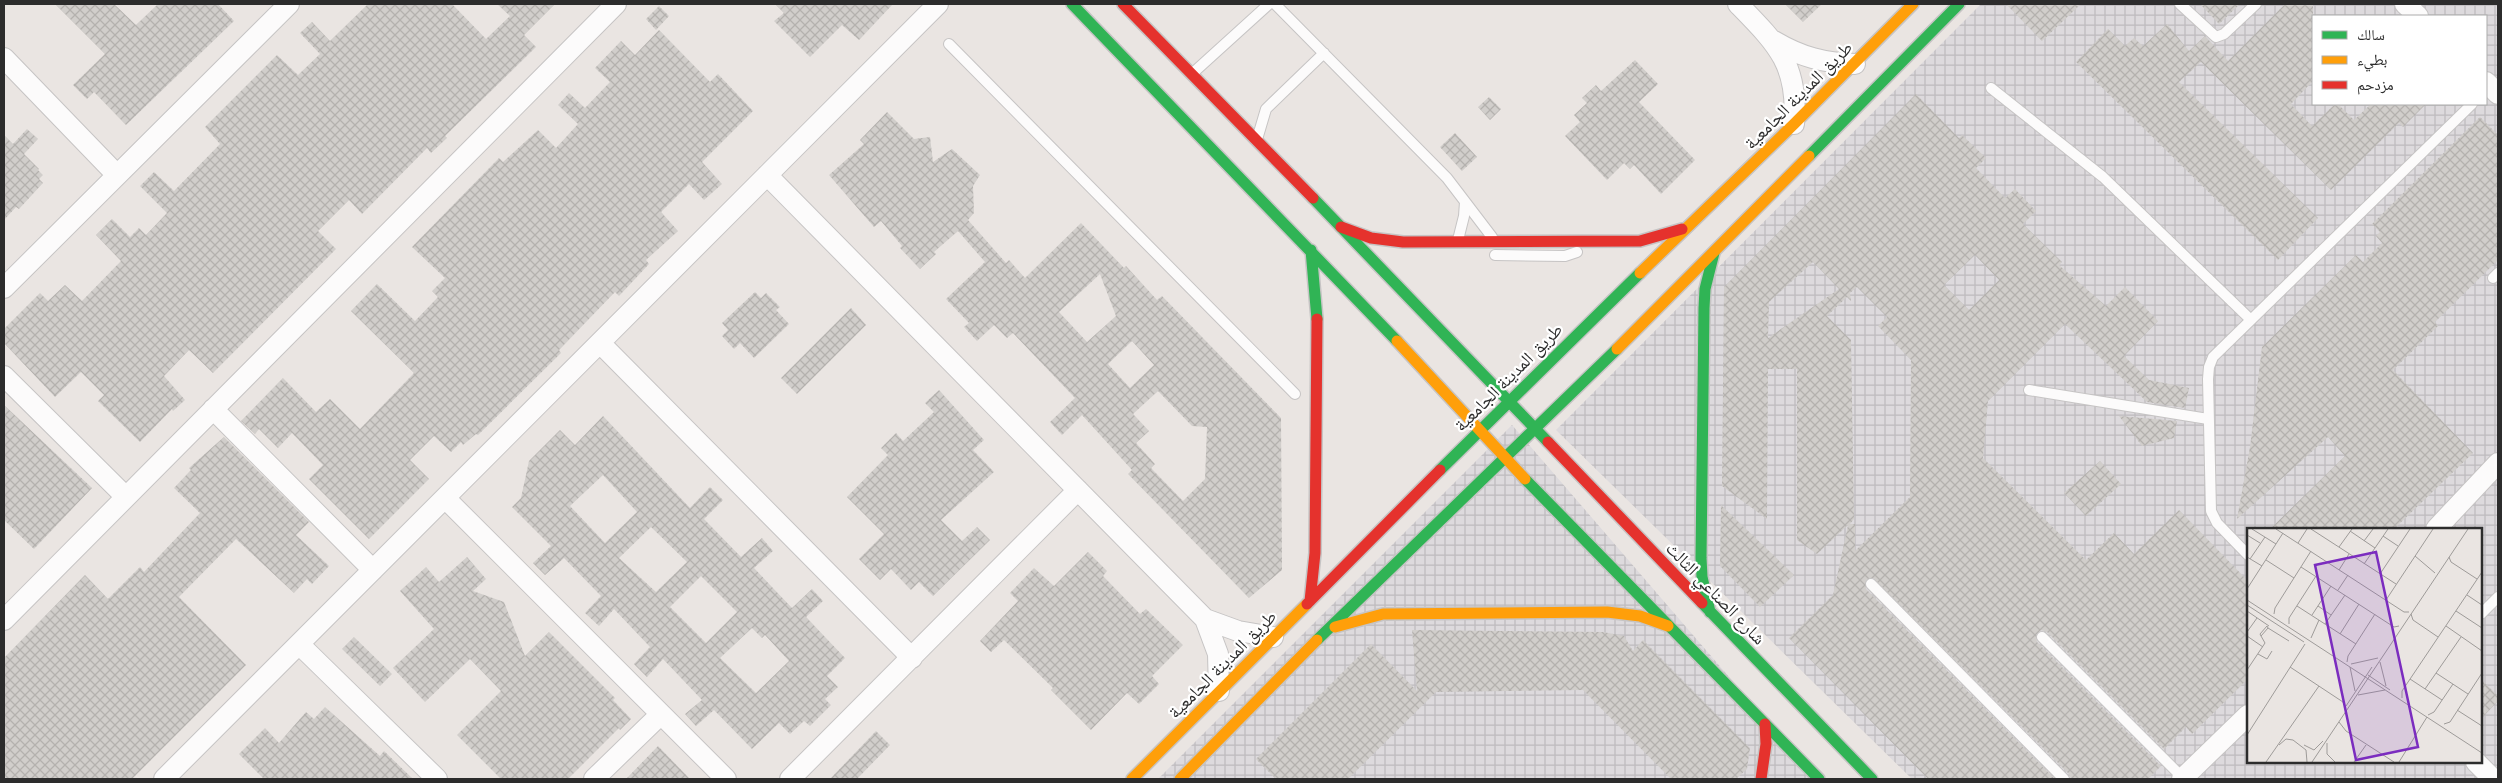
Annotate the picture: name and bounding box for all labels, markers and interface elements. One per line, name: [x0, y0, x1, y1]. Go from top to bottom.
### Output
legend: [2312, 15, 2487, 105]
text: سالك: [2357, 26, 2385, 43]
street label: طريق المدينة الجامعية: [1740, 37, 1857, 154]
text: بطيء: [2357, 51, 2387, 72]
text: مزدحم: [2357, 76, 2394, 95]
street label: طريق المدينة الجامعية: [1450, 319, 1567, 436]
inset map: [2247, 528, 2482, 763]
street label: شارع الصناعي الثالث: [1659, 538, 1770, 652]
street label: طريق المدينة الجامعية: [1164, 606, 1281, 723]

